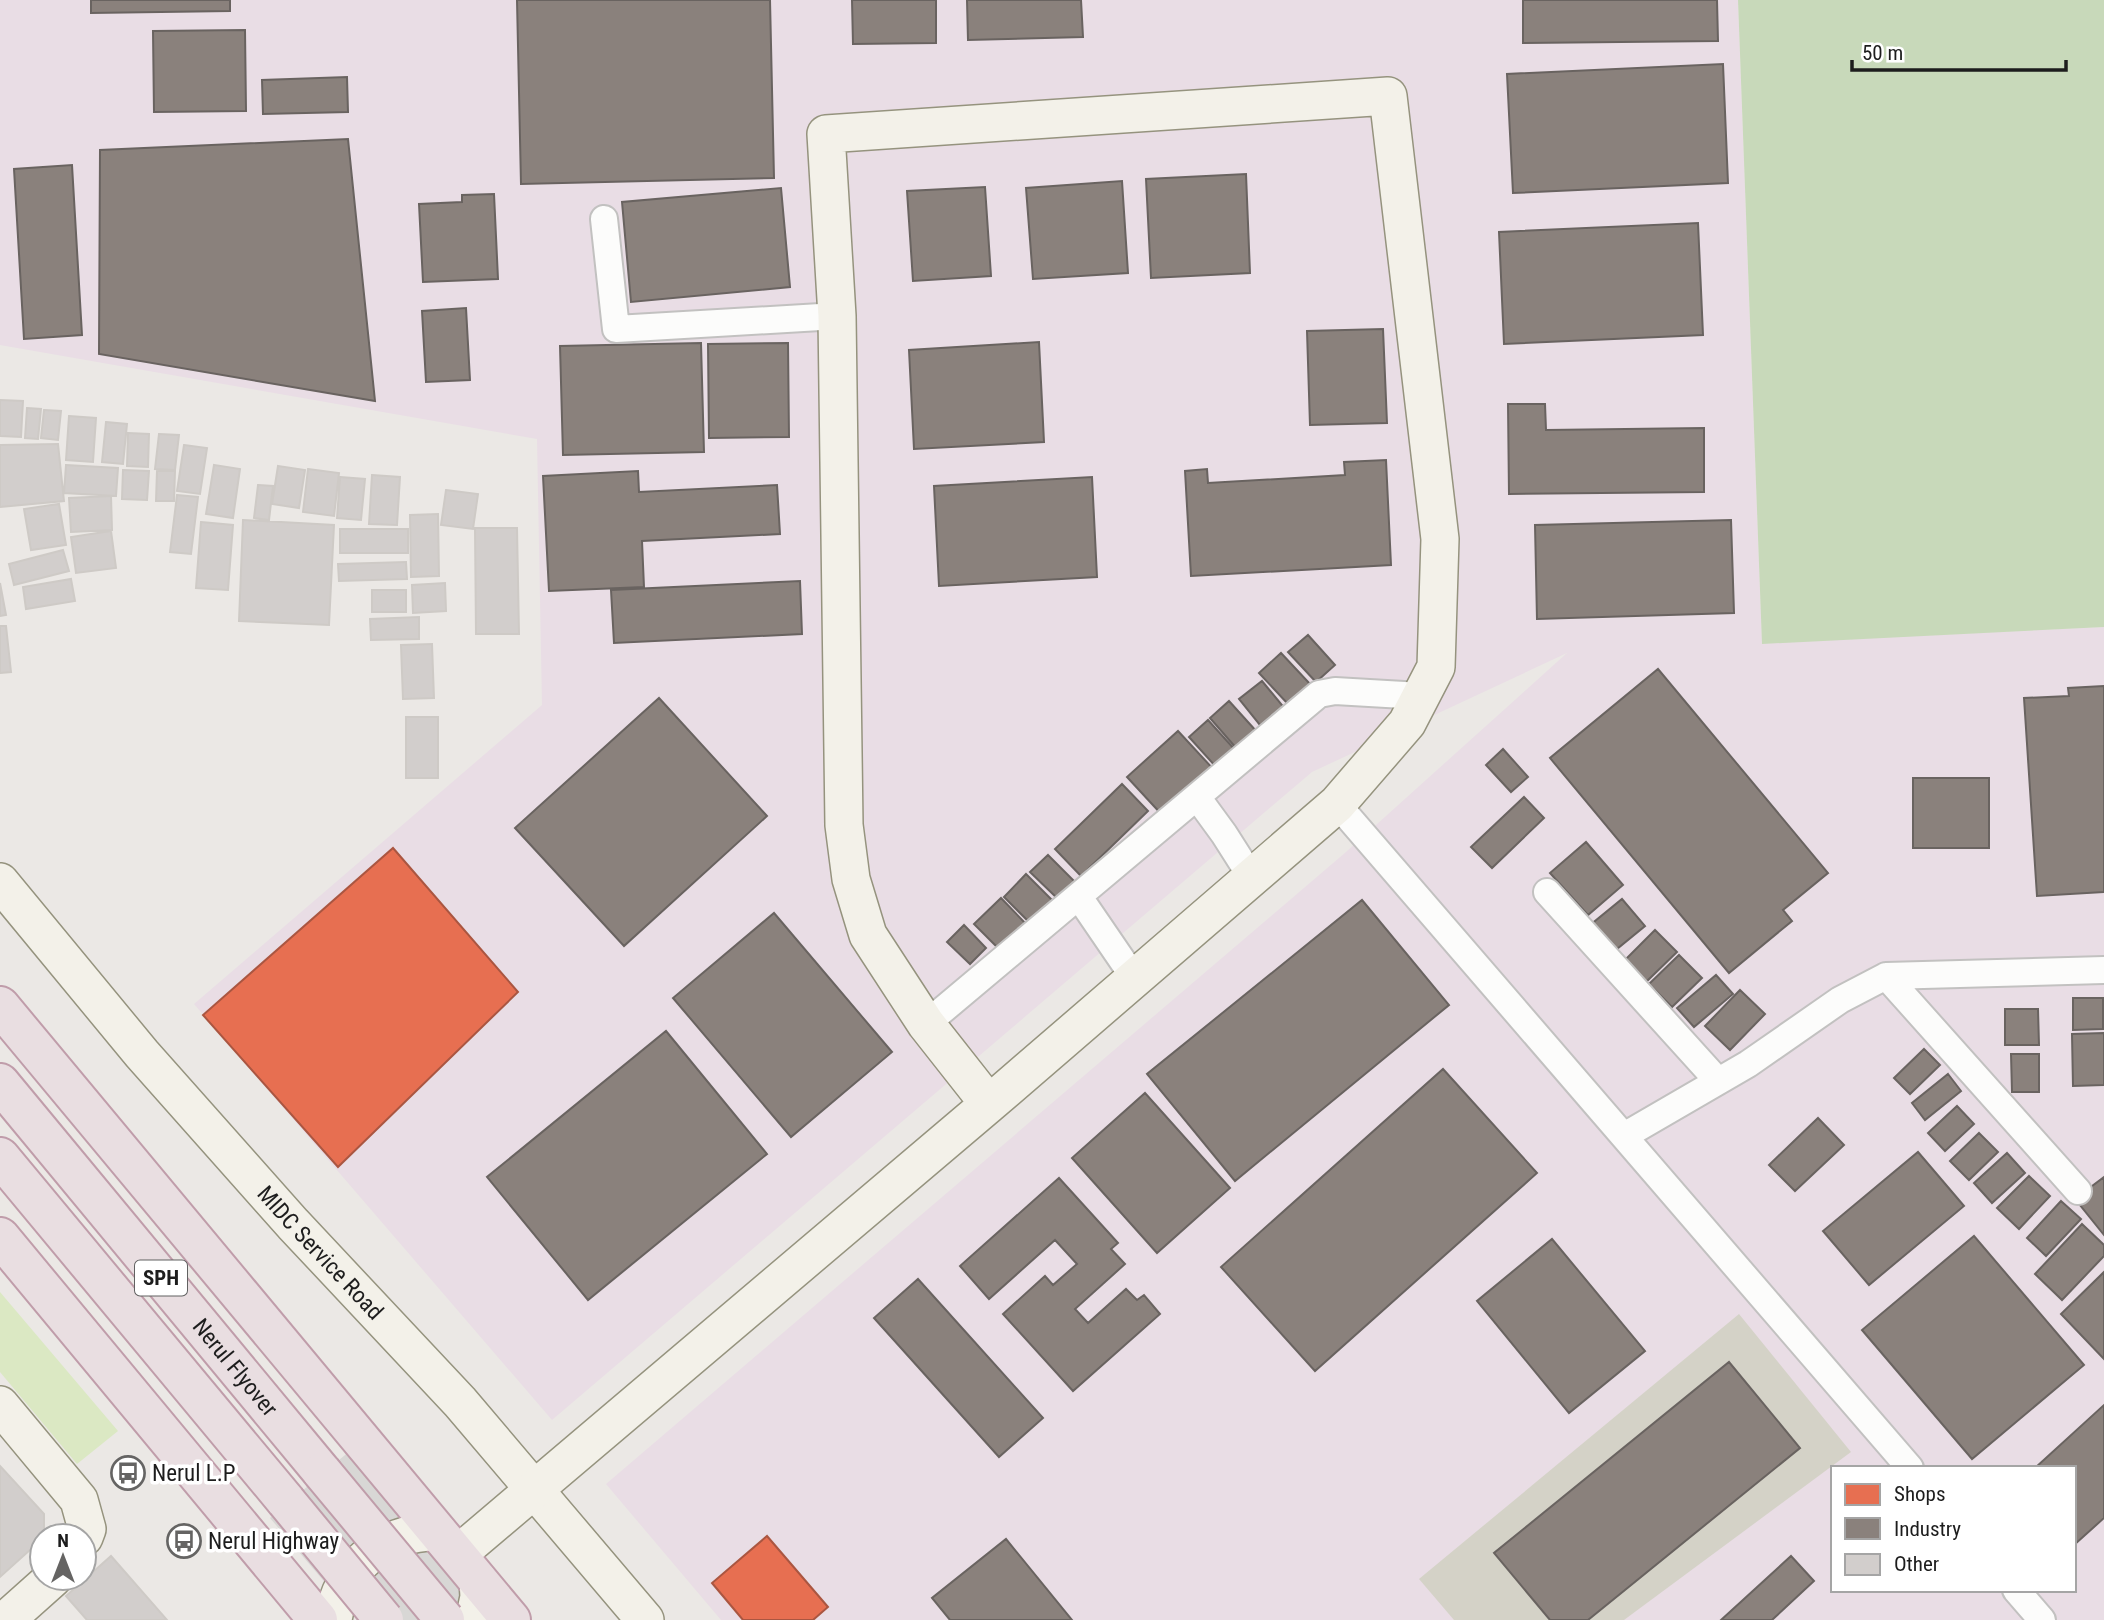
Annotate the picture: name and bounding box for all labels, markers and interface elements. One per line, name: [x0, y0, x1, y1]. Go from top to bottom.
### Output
scale bar: [1852, 28, 2066, 72]
text: 50 m: [1862, 41, 1903, 65]
street label: MIDC Service Road: [252, 1180, 389, 1325]
road number: SPH: [135, 1260, 187, 1296]
street label: Nerul Flyover: [187, 1313, 283, 1421]
bus stop icon: Nerul L.P: [109, 1454, 147, 1492]
place label: Nerul L.P: [152, 1460, 235, 1487]
legend: [1831, 1466, 2076, 1592]
text: Shops: [1894, 1482, 1946, 1506]
text: Industry: [1894, 1517, 1961, 1541]
north arrow: [28, 1522, 98, 1592]
bus stop icon: Nerul Highway: [165, 1522, 203, 1560]
place label: Nerul Highway: [208, 1528, 340, 1555]
text: N: [57, 1529, 69, 1552]
text: Other: [1894, 1552, 1939, 1576]

